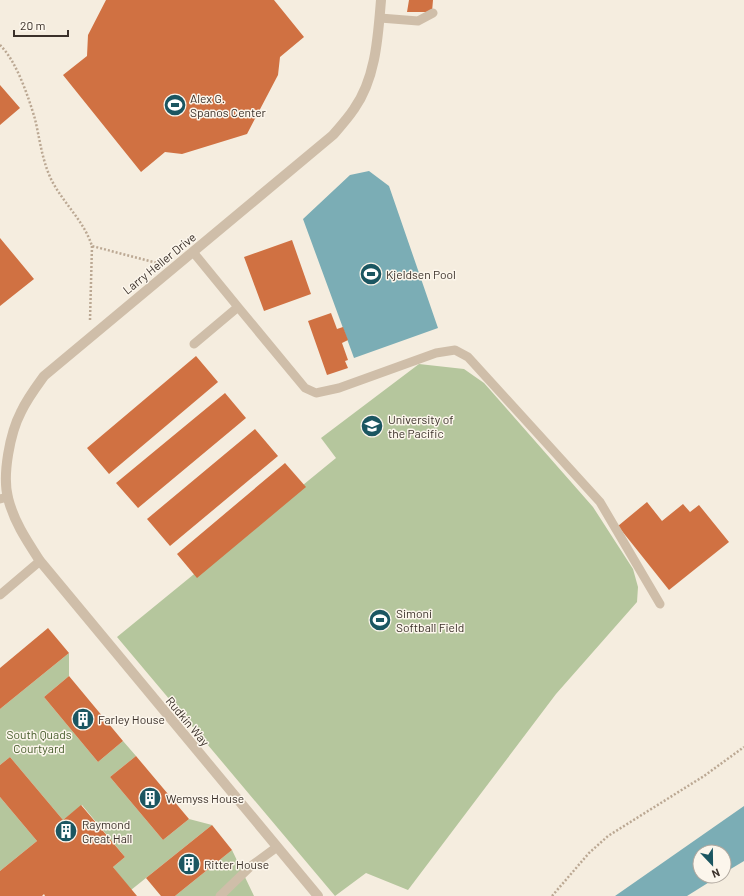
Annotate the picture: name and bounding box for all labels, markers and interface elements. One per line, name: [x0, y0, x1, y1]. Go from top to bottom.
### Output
scale bar: [14, 12, 68, 38]
text: 20 m: [20, 18, 46, 32]
place label: Alex G. Spanos Center: [190, 91, 267, 119]
sports icon: Alex G. Spanos Center: [162, 92, 188, 118]
street label: Larry Heller Drive: [120, 229, 198, 297]
sports icon: Kjeldsen Pool: [358, 261, 384, 287]
place label: Kjeldsen Pool: [386, 267, 456, 281]
place label: University of the Pacific: [388, 412, 453, 440]
school or university icon: University of the Pacific: [359, 413, 385, 439]
place label: Simoni Softball Field: [396, 606, 464, 634]
sports icon: Simoni Softball Field: [367, 607, 393, 633]
street label: Rudkin Way: [163, 694, 213, 749]
building icon: Farley House: [70, 706, 96, 732]
place label: Farley House: [98, 712, 165, 726]
park label: South Quads Courtyard: [6, 727, 72, 755]
building icon: Wemyss House: [137, 785, 163, 811]
place label: Wemyss House: [166, 791, 244, 805]
place label: Raymond Great Hall: [82, 817, 132, 845]
building icon: Raymond Great Hall: [53, 818, 79, 844]
north arrow: [692, 844, 732, 884]
building icon: Ritter House: [176, 851, 202, 877]
place label: Ritter House: [204, 857, 269, 871]
text: N: [710, 866, 722, 881]

